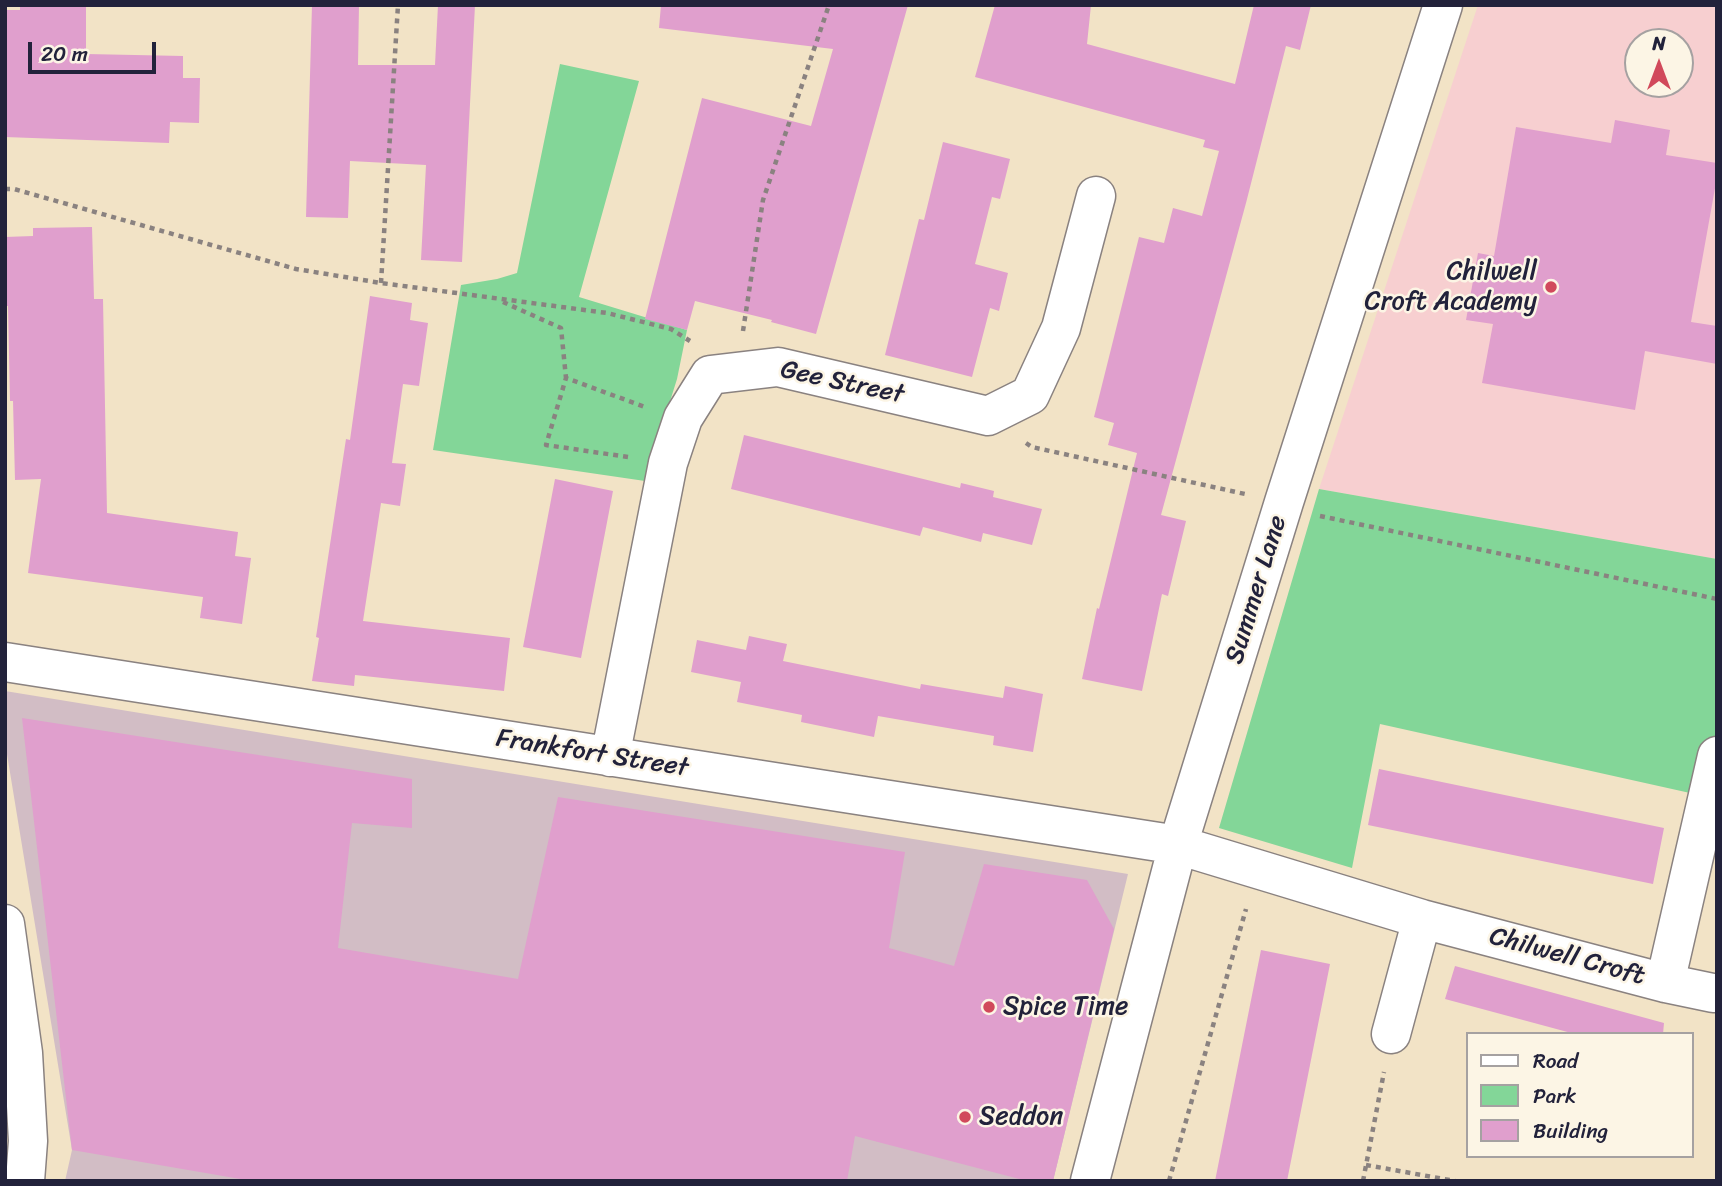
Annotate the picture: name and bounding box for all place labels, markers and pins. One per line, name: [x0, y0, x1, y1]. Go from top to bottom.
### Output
place label: Chilwell Croft Academy: [1365, 256, 1537, 318]
marker: Chilwell Croft Academy: [1543, 279, 1559, 295]
place label: Spice Time: [1003, 991, 1128, 1023]
marker: Spice Time: [981, 999, 997, 1015]
place label: Seddon: [979, 1101, 1063, 1133]
marker: Seddon: [957, 1109, 973, 1125]

